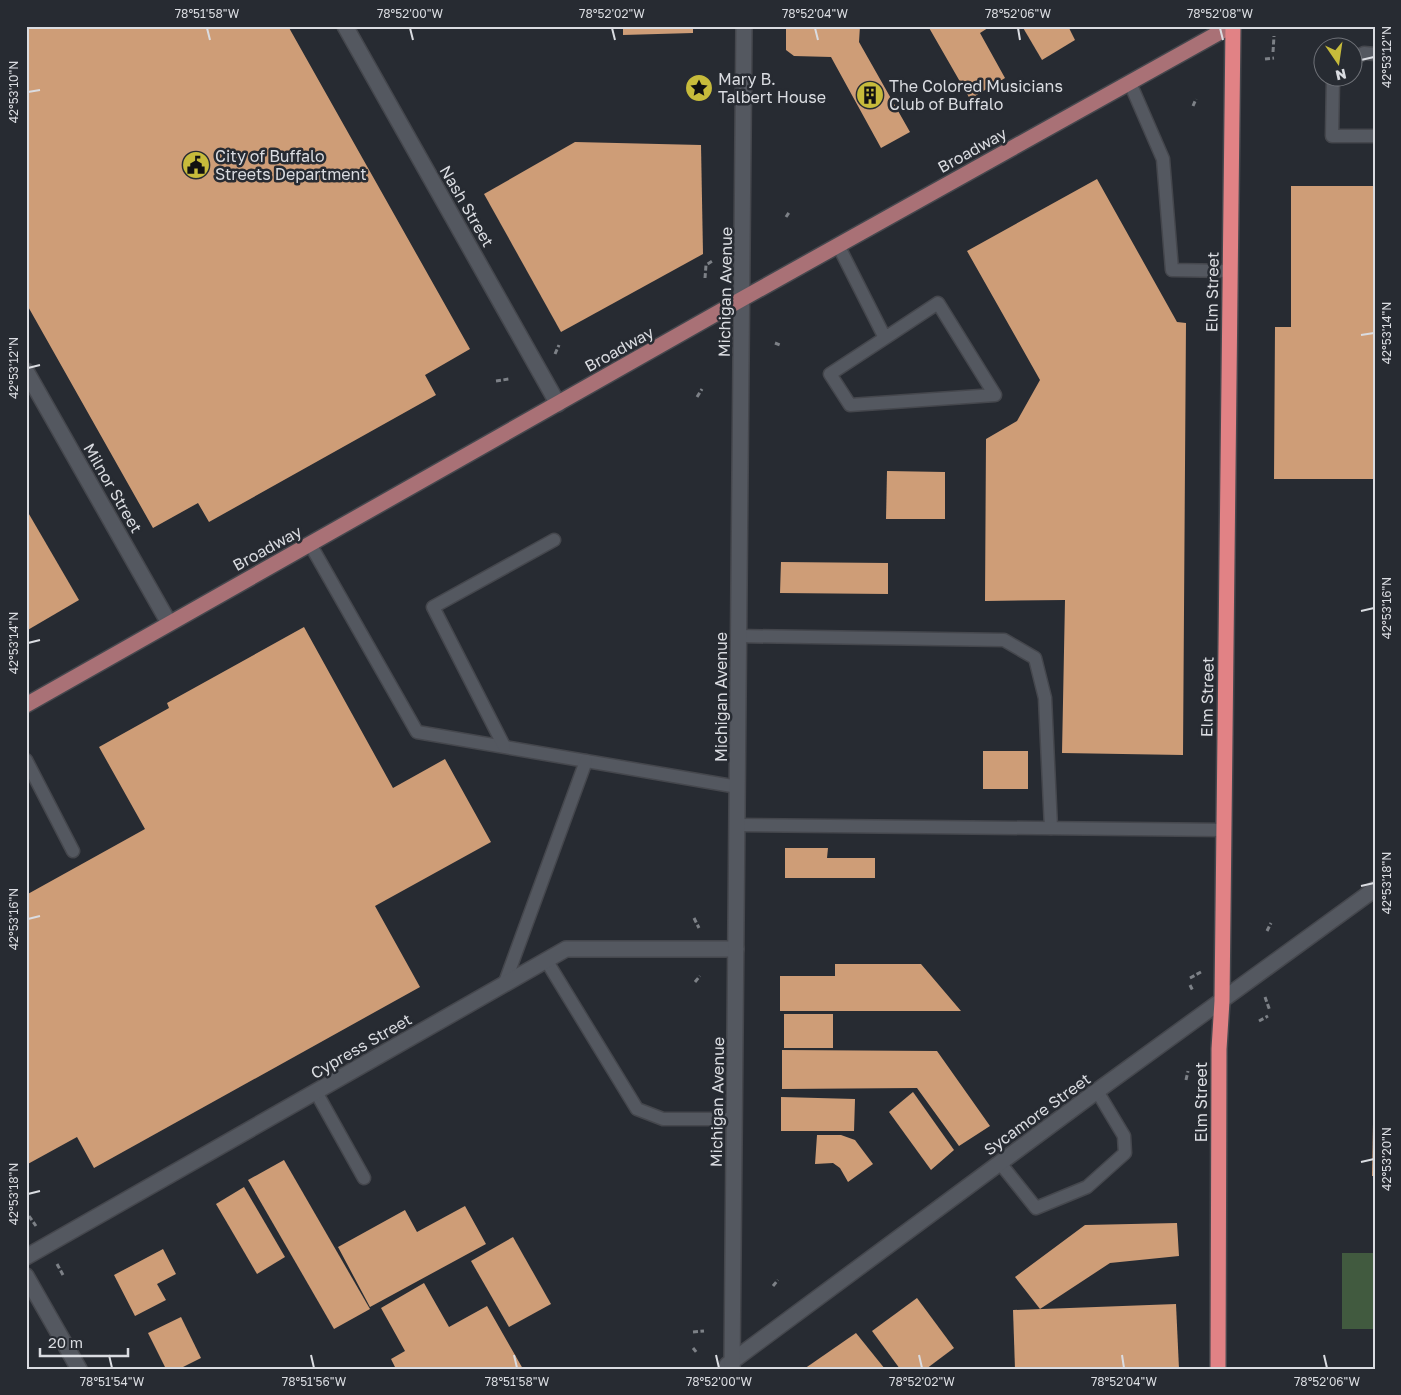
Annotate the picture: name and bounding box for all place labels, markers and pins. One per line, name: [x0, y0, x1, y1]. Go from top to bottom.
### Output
place label: Mary B. Talbert House: [718, 69, 826, 107]
place icon: Mary B. Talbert House: [684, 73, 714, 103]
place label: The Colored Musicians Club of Buffalo: [889, 76, 1063, 114]
building icon: The Colored Musicians Club of Buffalo: [855, 80, 885, 110]
place label: City of Buffalo Streets Department: [215, 146, 367, 184]
public building icon: City of Buffalo Streets Department: [181, 150, 211, 180]

